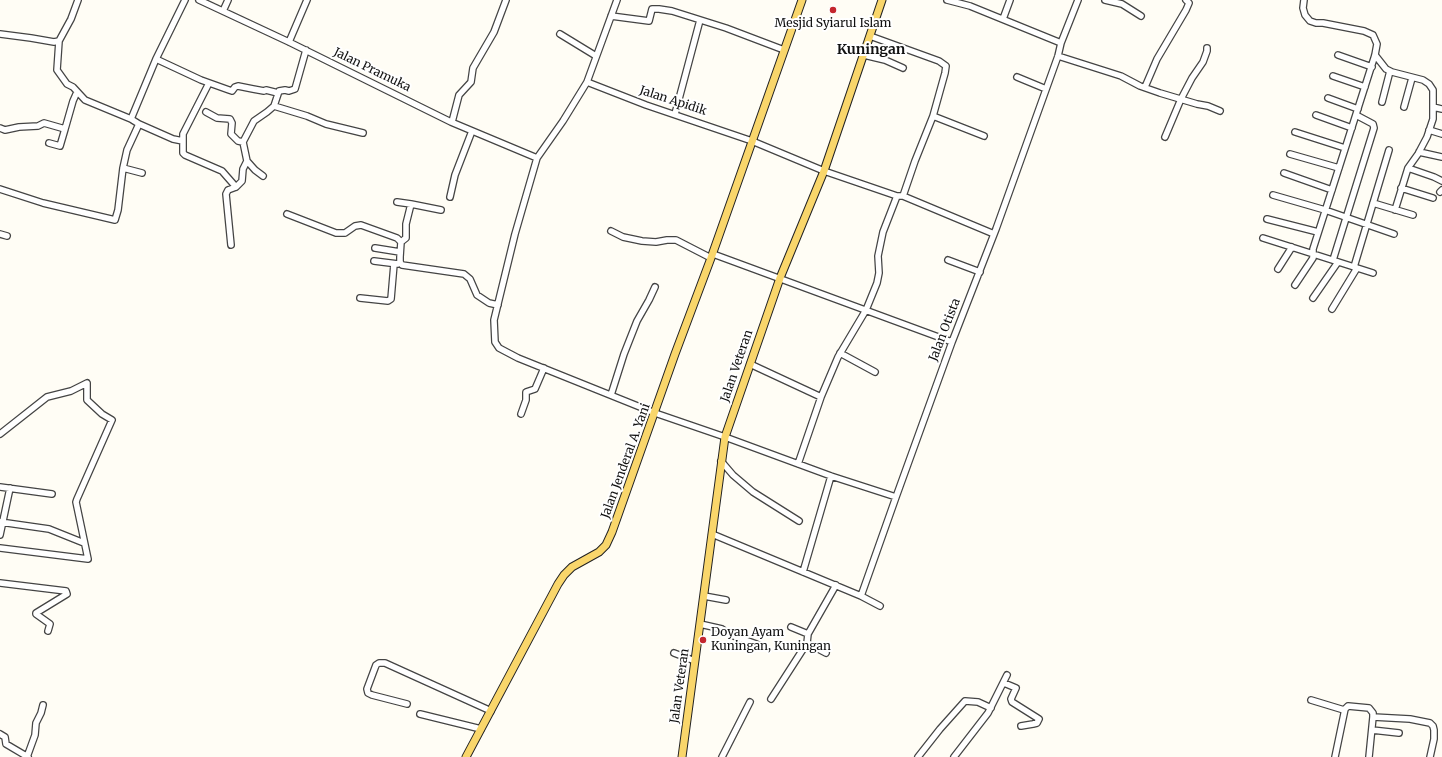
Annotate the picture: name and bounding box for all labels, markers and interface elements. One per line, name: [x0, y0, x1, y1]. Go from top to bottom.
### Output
marker: Mesjid Syiarul Islam: [828, 5, 838, 15]
place label: Mesjid Syiarul Islam: [774, 17, 892, 31]
district label: Kuningan: [837, 42, 905, 58]
street label: Jalan Pramuka: [331, 45, 413, 95]
street label: Jalan Apidik: [638, 83, 708, 119]
street label: Jalan Otista: [926, 297, 964, 363]
street label: Jalan Veteran: [718, 328, 756, 404]
street label: Jalan Jenderal A. Yani: [598, 402, 654, 520]
place label: Doyan Ayam Kuningan, Kuningan: [711, 626, 831, 654]
marker: Doyan Ayam Kuningan, Kuningan: [698, 635, 708, 645]
street label: Jalan Veteran: [668, 648, 692, 724]

